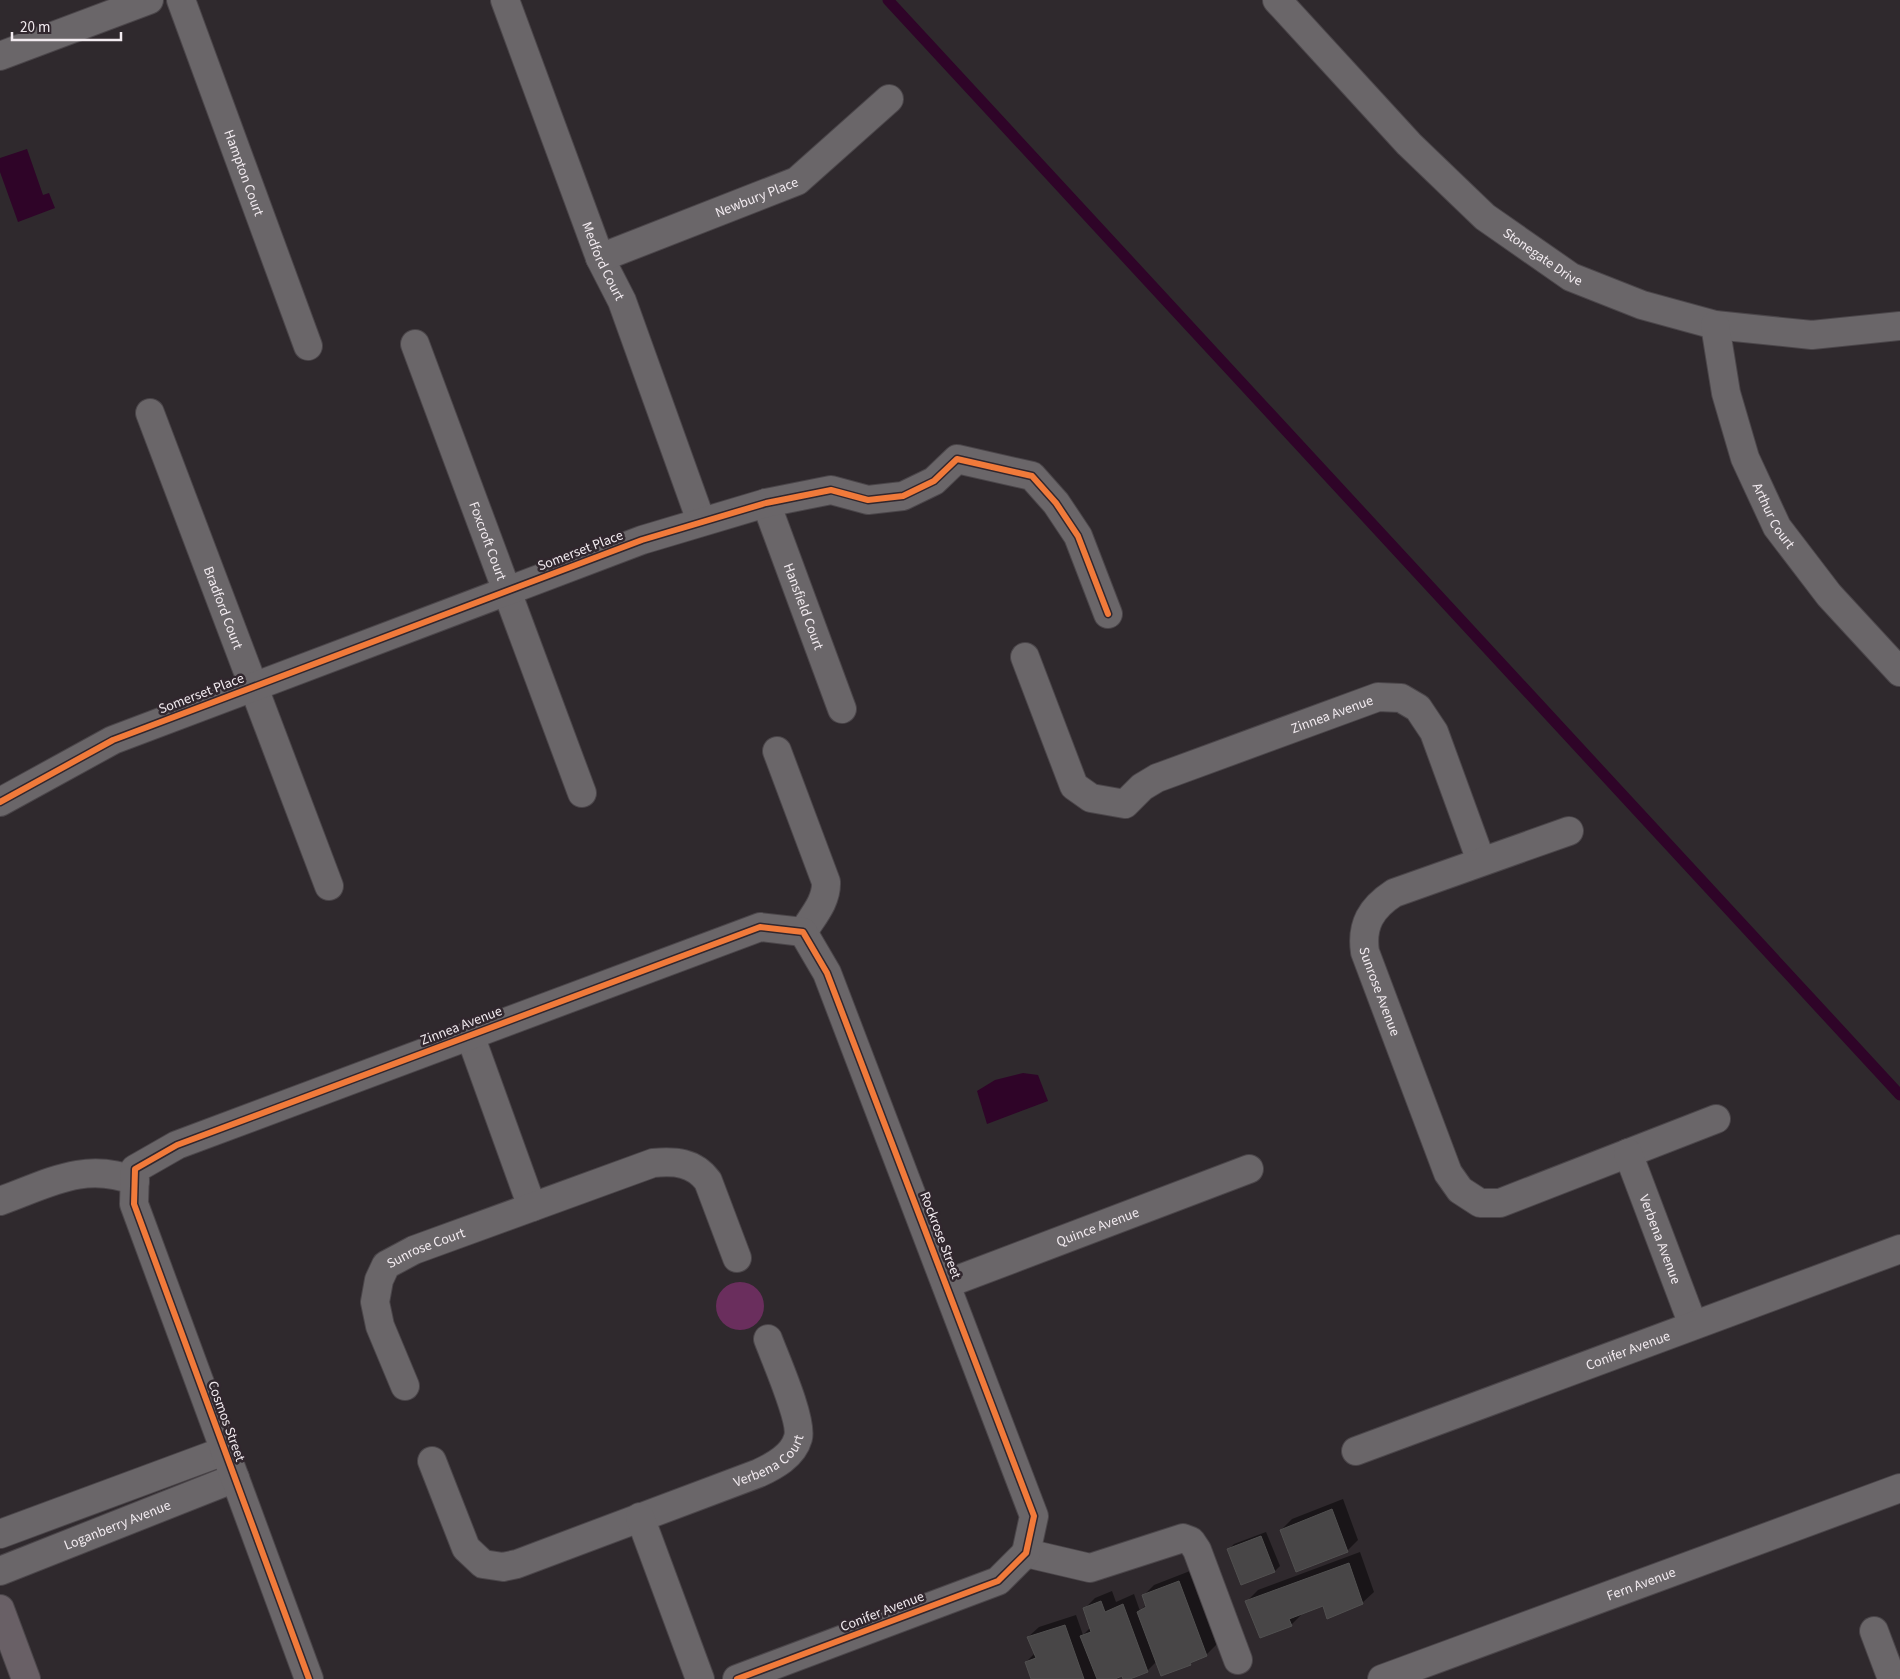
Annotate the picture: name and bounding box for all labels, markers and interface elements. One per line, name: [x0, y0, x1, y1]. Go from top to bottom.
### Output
scale bar: [12, 10, 121, 42]
text: 20 m: [20, 17, 50, 38]
street label: Hampton Court: [218, 127, 269, 219]
street label: Newbury Place: [712, 172, 801, 223]
street label: Medford Court: [576, 219, 629, 305]
street label: Stonegate Drive: [1499, 223, 1585, 291]
street label: Arthur Court: [1747, 480, 1799, 554]
street label: Foxcroft Court: [463, 499, 511, 584]
street label: Somerset Place: [535, 525, 626, 576]
street label: Hansfield Court: [778, 560, 828, 653]
street label: Bradford Court: [198, 564, 248, 652]
street label: Somerset Place: [156, 668, 247, 719]
street label: Zinnea Avenue: [1288, 691, 1376, 739]
street label: Sunrose Avenue: [1353, 946, 1405, 1039]
street label: Zinnea Avenue: [418, 1001, 505, 1051]
street label: Rockrose Street: [914, 1189, 966, 1282]
street label: Verbena Avenue: [1634, 1192, 1686, 1287]
street label: Quince Avenue: [1054, 1203, 1142, 1252]
street label: Sunrose Court: [383, 1223, 468, 1274]
street label: Conifer Avenue: [1583, 1326, 1673, 1376]
street label: Cosmos Street: [202, 1378, 250, 1465]
street label: Verbena Court: [731, 1433, 809, 1493]
street label: Loganberry Avenue: [61, 1495, 174, 1556]
street label: Fern Avenue: [1604, 1563, 1679, 1606]
street label: Conifer Avenue: [838, 1587, 927, 1637]

